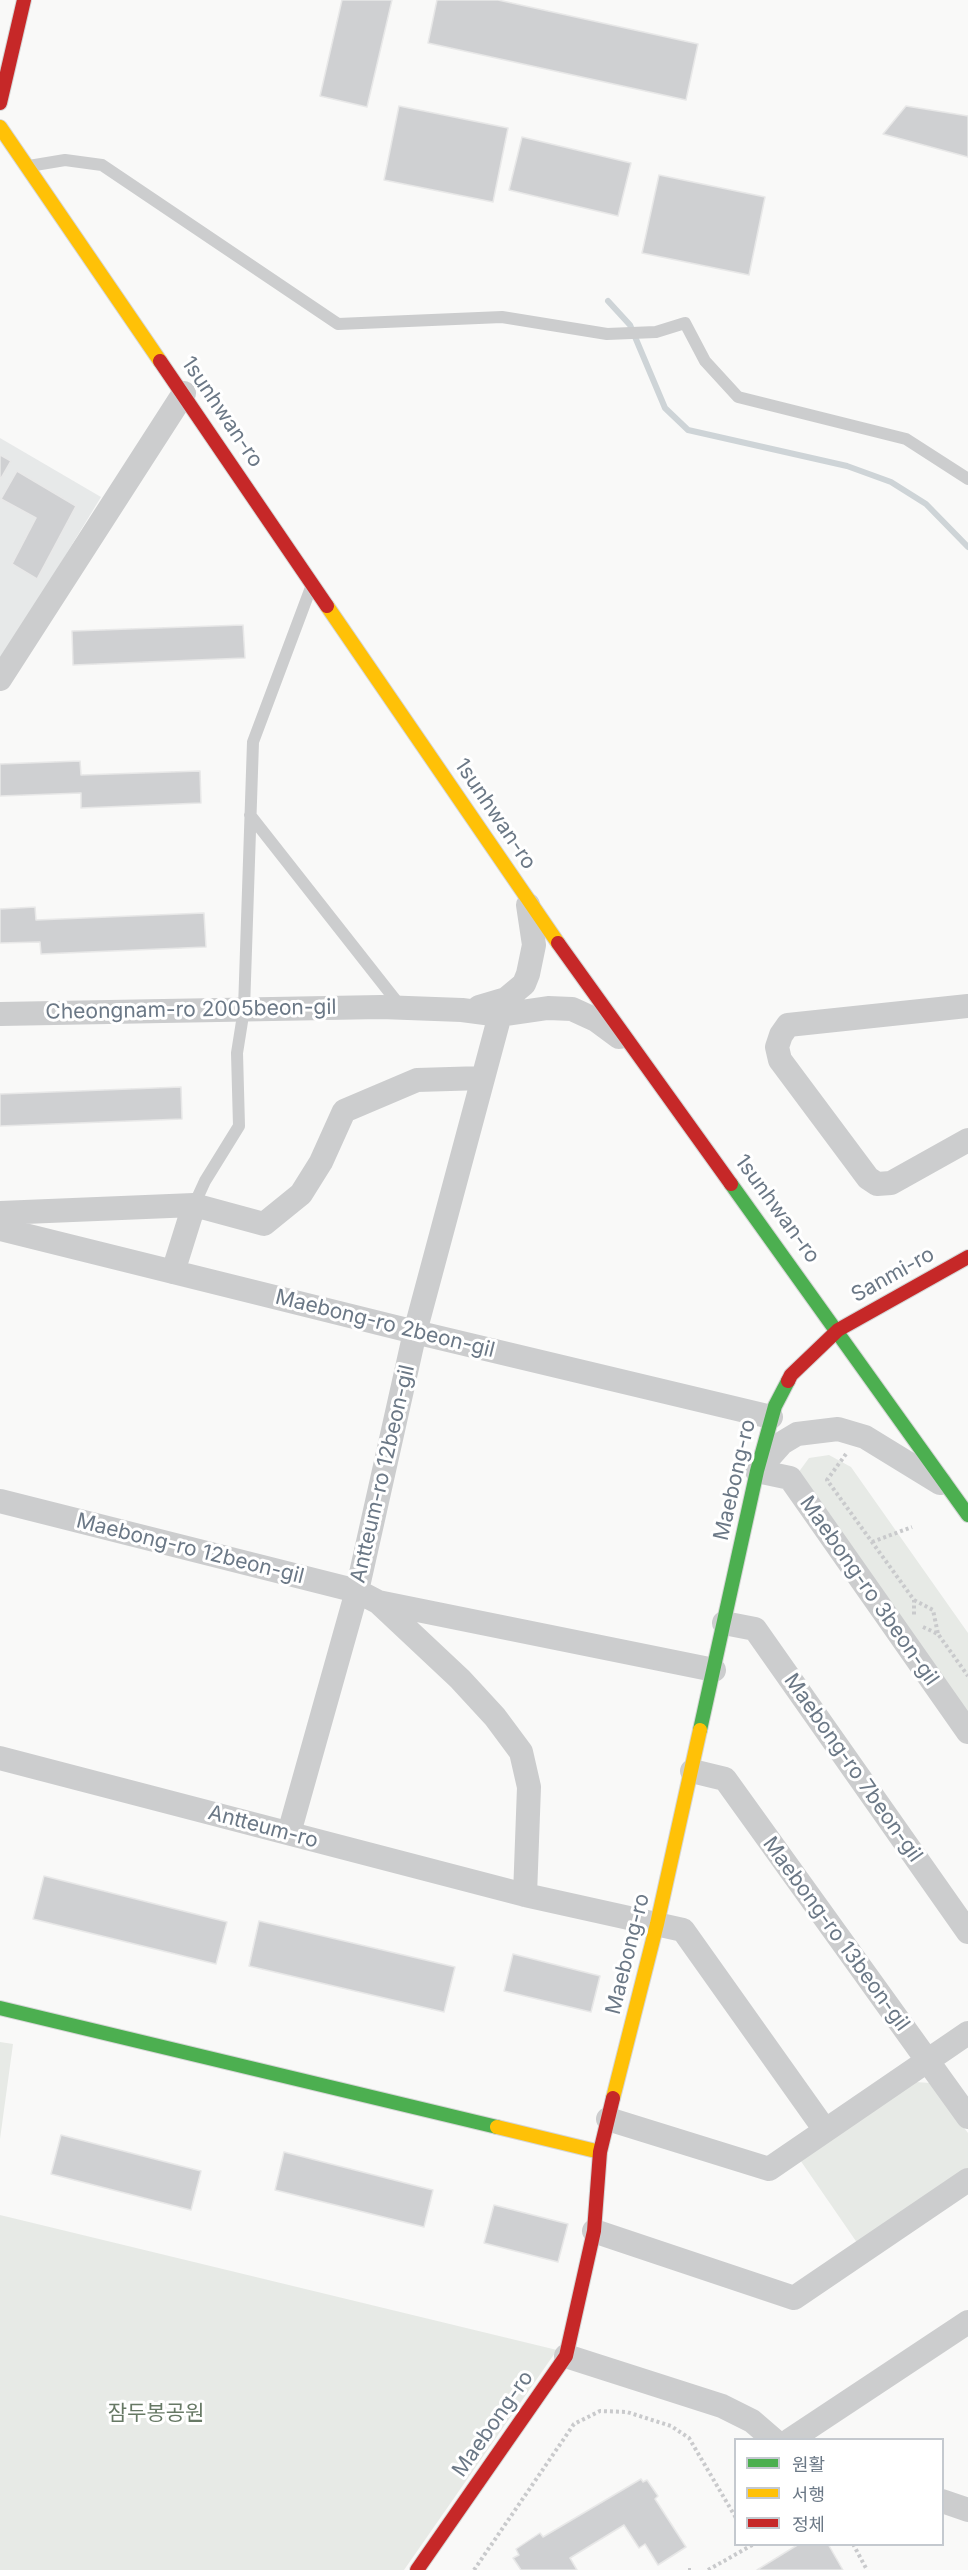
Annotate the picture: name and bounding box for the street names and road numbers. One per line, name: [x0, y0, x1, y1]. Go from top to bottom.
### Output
street label: 1sunhwan-ro: [176, 352, 268, 472]
street label: 1sunhwan-ro: [449, 754, 541, 874]
street label: Cheongnam-ro 2005beon-gil: [45, 995, 337, 1025]
street label: 1sunhwan-ro: [729, 1150, 825, 1268]
street label: Sanmi-ro: [847, 1242, 939, 1308]
street label: Maebong-ro 2beon-gil: [273, 1285, 497, 1363]
street label: Antteum-ro 12beon-gil: [346, 1363, 420, 1585]
street label: Maebong-ro: [709, 1417, 761, 1543]
street label: Maebong-ro 3beon-gil: [794, 1492, 944, 1690]
street label: Maebong-ro 12beon-gil: [74, 1509, 306, 1589]
street label: Maebong-ro 7beon-gil: [778, 1669, 928, 1867]
street label: Antteum-ro: [205, 1800, 321, 1854]
street label: Maebong-ro 13beon-gil: [757, 1832, 915, 2036]
street label: Maebong-ro: [601, 1891, 655, 2017]
street label: Maebong-ro: [447, 2366, 539, 2482]

